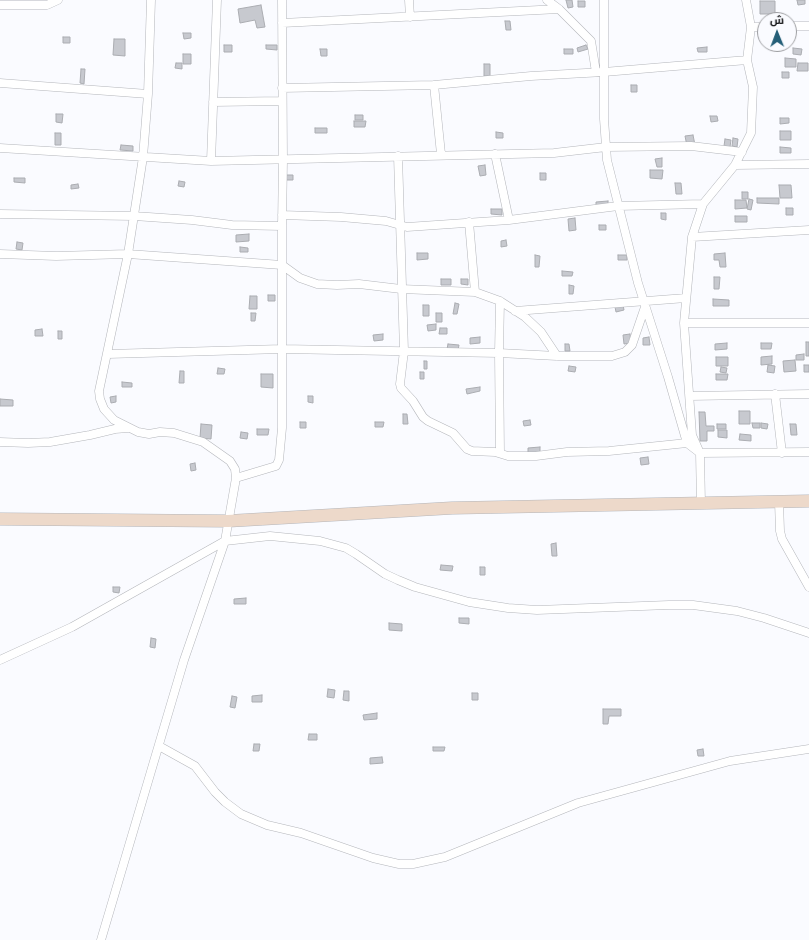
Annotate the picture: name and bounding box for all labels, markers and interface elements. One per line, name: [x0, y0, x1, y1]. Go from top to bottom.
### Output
north arrow: [757, 12, 797, 52]
text: ش: [770, 14, 784, 28]

